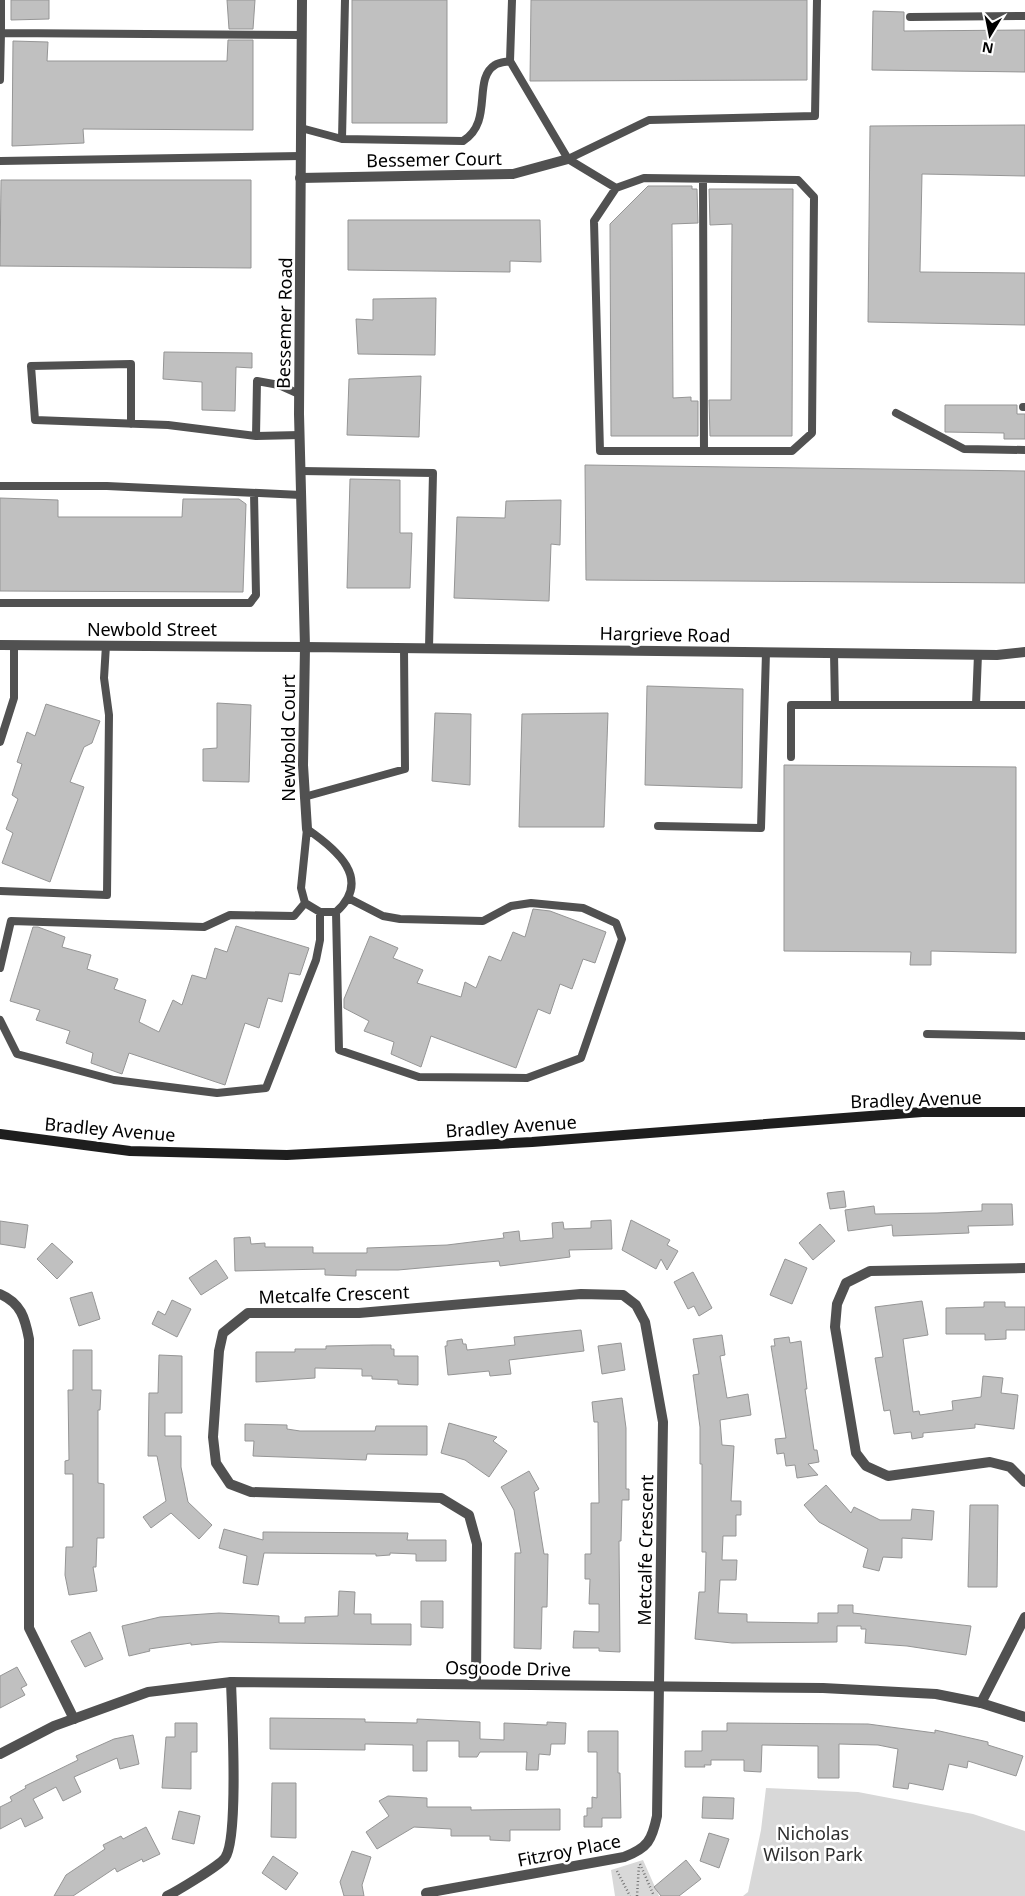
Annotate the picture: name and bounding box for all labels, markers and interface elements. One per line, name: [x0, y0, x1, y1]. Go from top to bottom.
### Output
north arrow: [965, 10, 1015, 60]
text: N: [980, 38, 995, 59]
street label: Bessemer Court: [366, 146, 503, 172]
street label: Bessemer Road: [271, 257, 297, 389]
street label: Newbold Street: [87, 617, 218, 641]
street label: Hargrieve Road: [599, 621, 731, 647]
street label: Newbold Court: [276, 674, 300, 802]
street label: Bradley Avenue: [850, 1085, 982, 1113]
street label: Bradley Avenue: [445, 1109, 577, 1143]
street label: Bradley Avenue: [43, 1111, 177, 1147]
street label: Metcalfe Crescent: [258, 1279, 410, 1309]
street label: Metcalfe Crescent: [632, 1474, 658, 1626]
street label: Osgoode Drive: [445, 1655, 571, 1681]
park label: Nicholas Wilson Park: [763, 1821, 863, 1866]
street label: Fitzroy Place: [515, 1828, 623, 1872]

